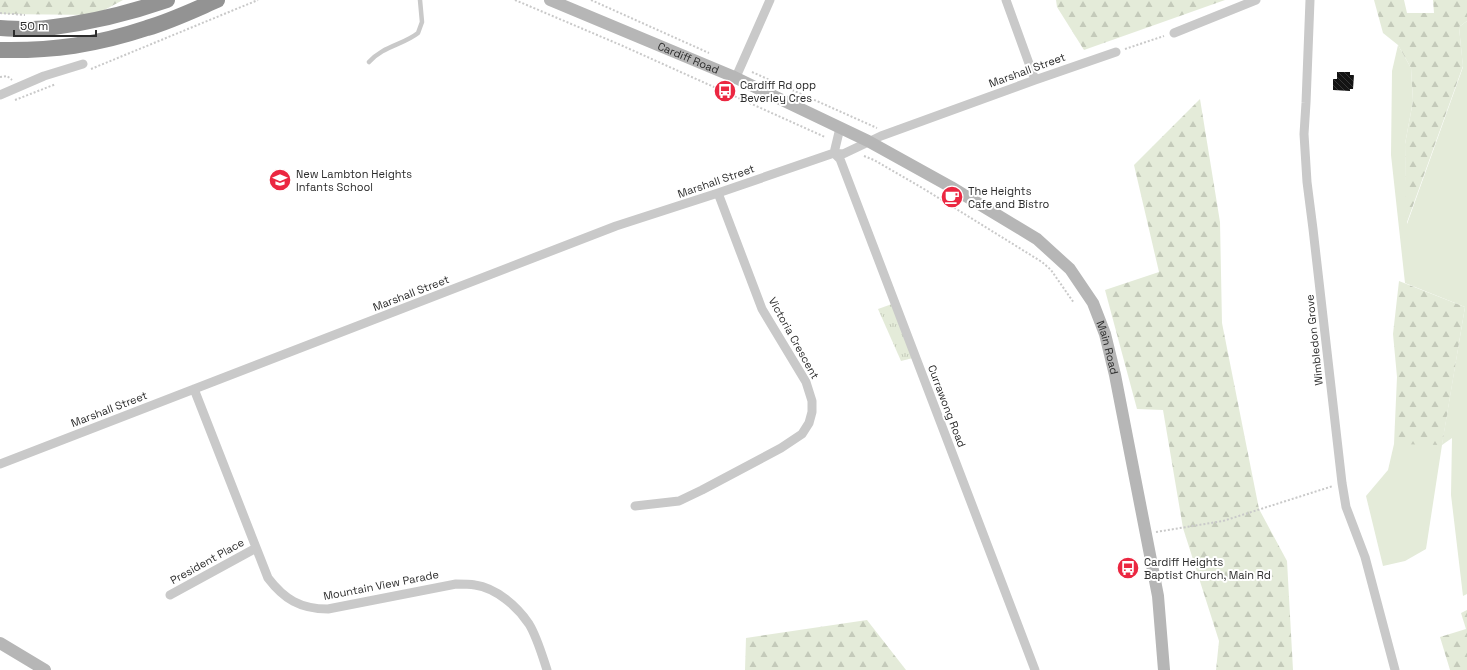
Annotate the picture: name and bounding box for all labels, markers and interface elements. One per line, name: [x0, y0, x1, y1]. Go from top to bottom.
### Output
scale bar: [14, 12, 96, 38]
text: 50 m: [20, 18, 48, 34]
street label: Cardiff Road: [656, 39, 721, 77]
street label: Marshall Street: [987, 50, 1067, 90]
bus stop icon: Cardiff Rd opp Beverley Cres: [712, 78, 738, 104]
place label: Cardiff Rd opp Beverley Cres: [740, 78, 816, 105]
street label: Marshall Street: [676, 161, 756, 201]
school or university icon: New Lambton Heights Infants School: [267, 167, 293, 193]
place label: New Lambton Heights Infants School: [296, 167, 412, 194]
cafe icon: The Heights Cafe and Bistro: [939, 184, 965, 210]
place label: The Heights Cafe and Bistro: [968, 184, 1050, 211]
street label: Marshall Street: [371, 272, 451, 314]
street label: Wimbledon Grove: [1302, 294, 1326, 386]
street label: Victoria Crescent: [766, 295, 822, 381]
street label: Main Road: [1093, 319, 1122, 376]
street label: Currawong Road: [925, 363, 969, 449]
street label: Marshall Street: [69, 388, 149, 430]
street label: President Place: [168, 535, 246, 587]
bus stop icon: Cardiff Heights Baptist Church, Main Rd: [1115, 555, 1141, 581]
place label: Cardiff Heights Baptist Church, Main Rd: [1144, 555, 1271, 582]
street label: Mountain View Parade: [322, 567, 440, 603]

